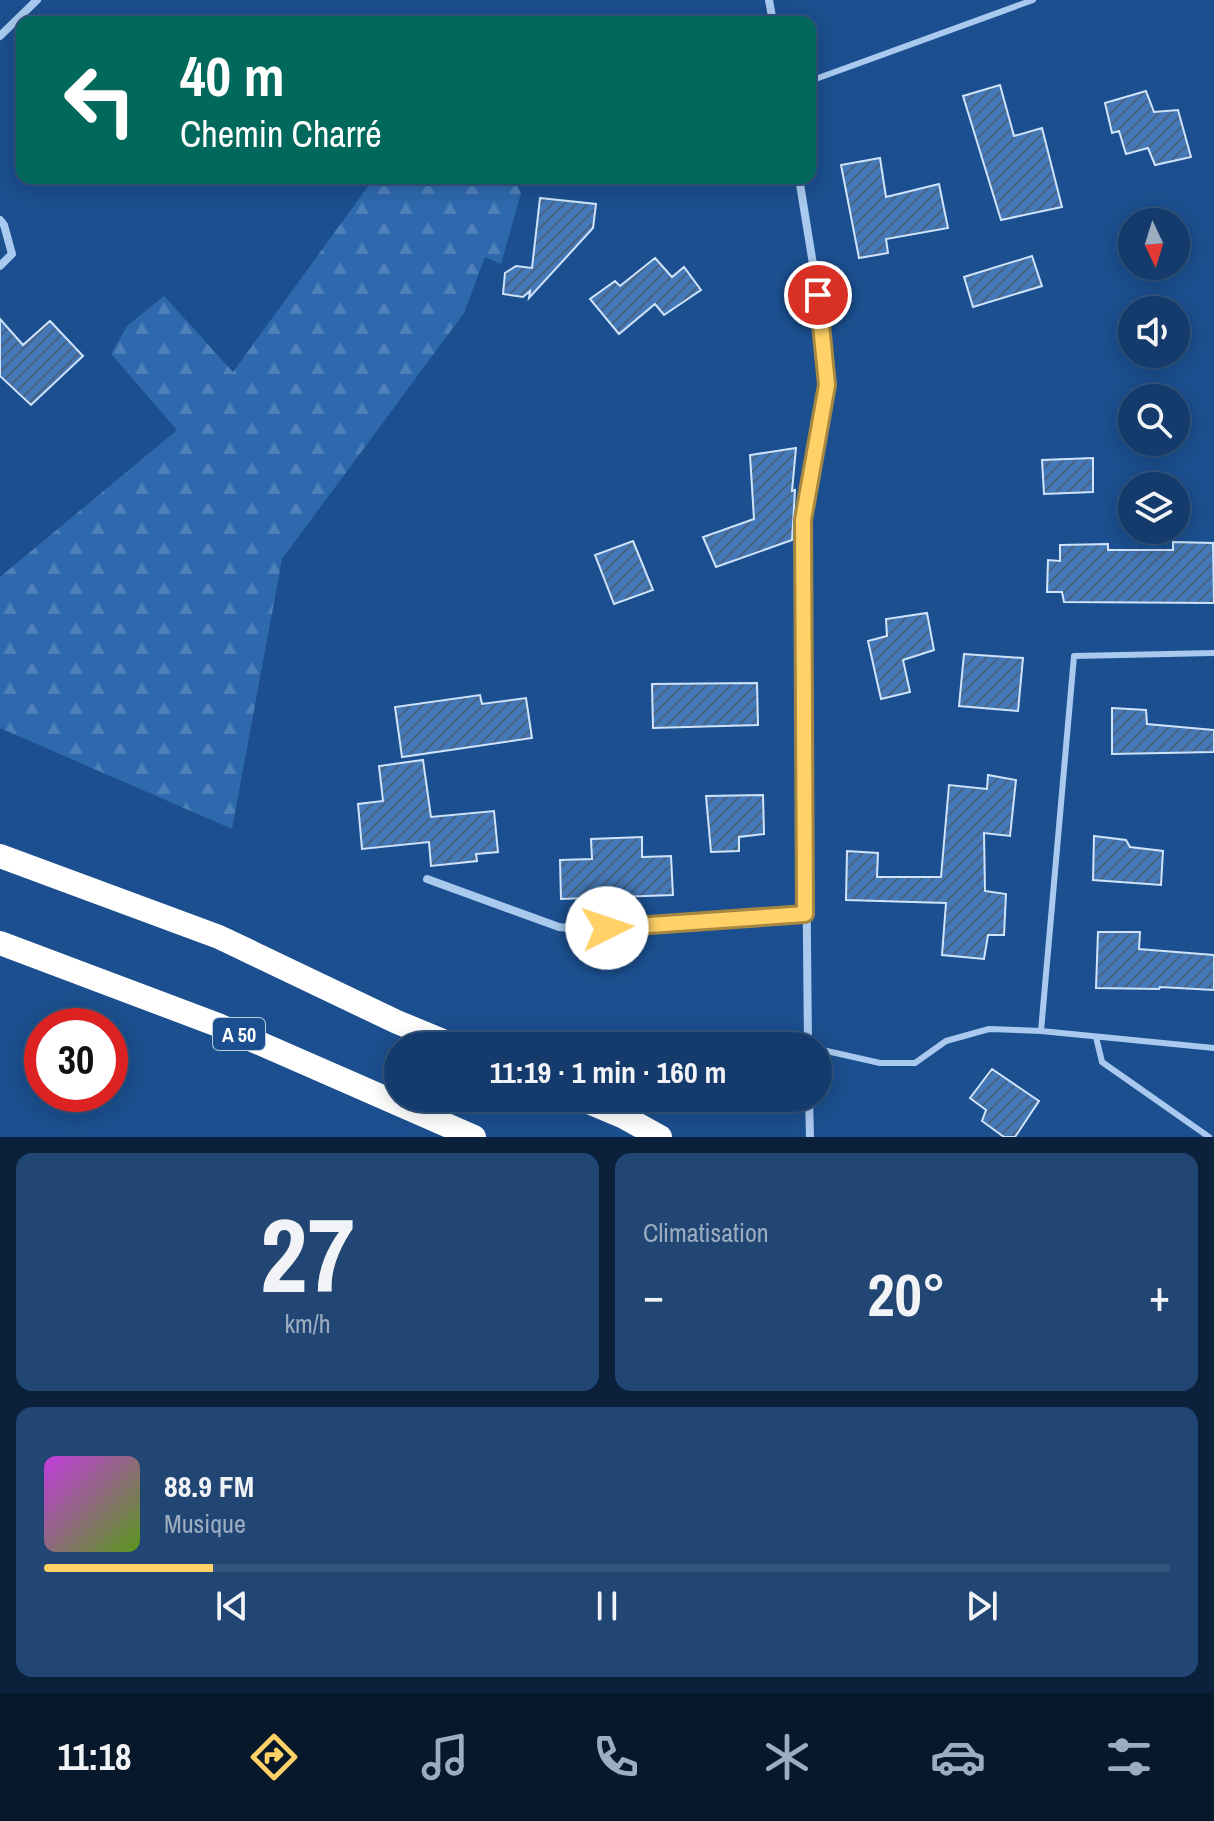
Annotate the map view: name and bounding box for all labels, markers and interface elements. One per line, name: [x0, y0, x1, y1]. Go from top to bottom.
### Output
text: 40 m: [180, 38, 285, 113]
icon: left: [48, 48, 152, 152]
text: Chemin Charré: [180, 110, 382, 158]
north arrow: [1118, 208, 1190, 280]
map controls: [1118, 208, 1190, 544]
pin: [784, 261, 852, 329]
icon: arrive: [796, 273, 840, 317]
button: sound: [1118, 296, 1190, 368]
button: search: [1118, 384, 1190, 456]
button: layers: [1118, 472, 1190, 544]
position arrow: [565, 886, 649, 970]
speed limit sign: 30: [24, 1008, 128, 1112]
road number: A 50: [213, 1018, 265, 1050]
text: 11:19 · 1 min · 160 m: [490, 1052, 726, 1092]
text: 27: [260, 1184, 355, 1324]
text: Climatisation: [643, 1215, 769, 1250]
text: 20°: [867, 1254, 946, 1335]
text: −: [643, 1265, 664, 1325]
text: +: [1149, 1265, 1170, 1325]
text: km/h: [284, 1306, 331, 1341]
text: 88.9 FM: [164, 1466, 254, 1506]
text: Musique: [164, 1506, 246, 1541]
icon: previous: [210, 1584, 254, 1628]
icon: pause: [585, 1584, 629, 1628]
icon: next: [960, 1584, 1004, 1628]
icon: directions: [246, 1729, 302, 1785]
icon: music: [417, 1729, 473, 1785]
icon: phone: [588, 1729, 644, 1785]
icon: climate: [759, 1729, 815, 1785]
icon: car: [930, 1729, 986, 1785]
icon: filters: [1101, 1729, 1157, 1785]
text: 11:18: [57, 1733, 131, 1781]

